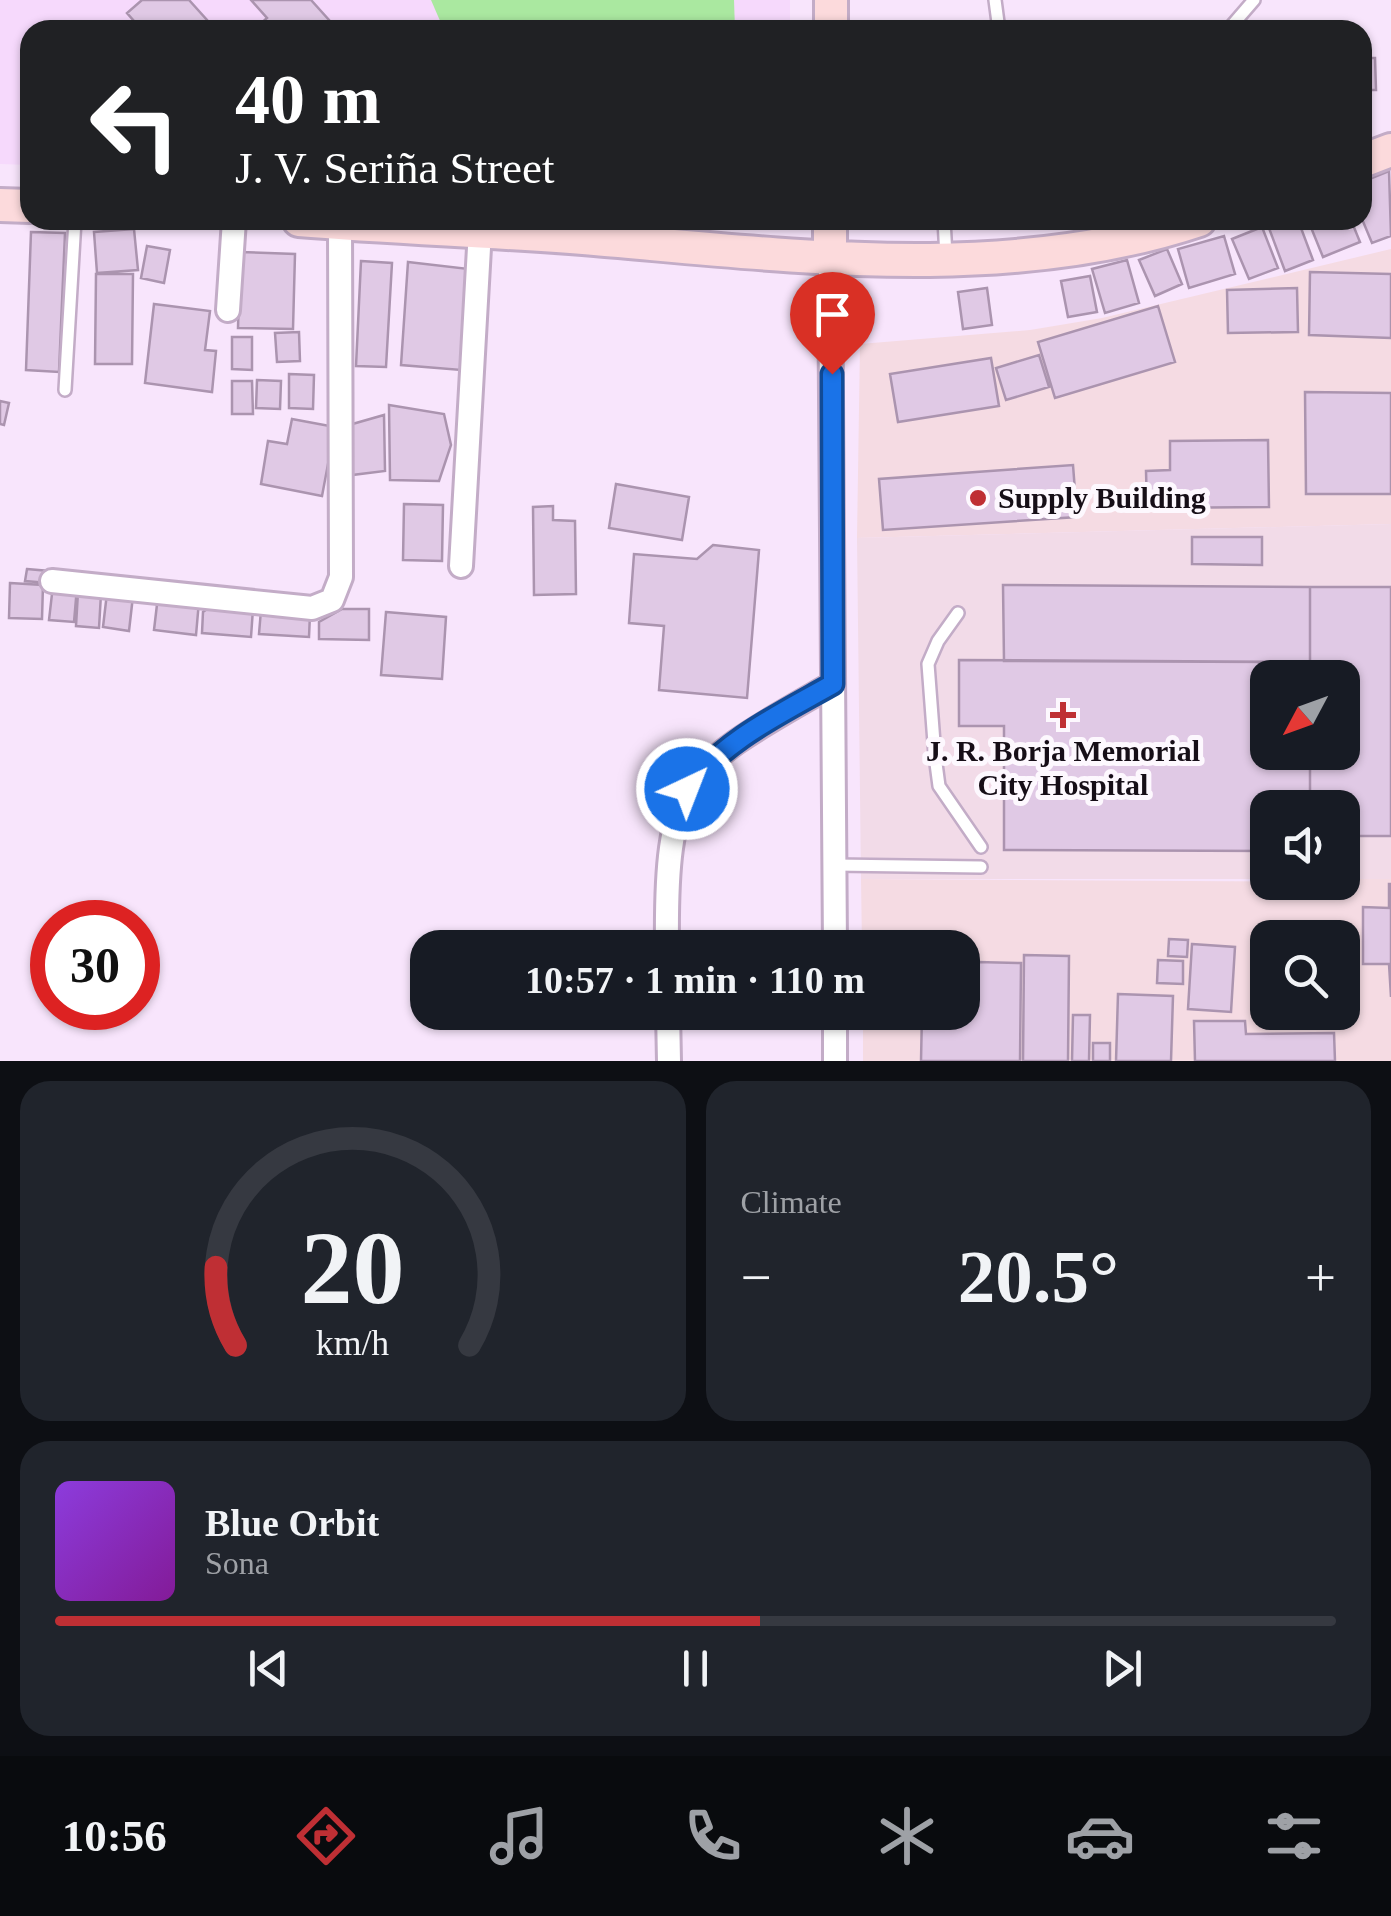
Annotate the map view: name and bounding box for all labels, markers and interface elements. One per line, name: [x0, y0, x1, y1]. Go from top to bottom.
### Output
icon: left: [70, 60, 200, 190]
text: 40 m: [235, 61, 381, 138]
text: J. V. Seriña Street: [235, 143, 555, 193]
pin: [790, 272, 875, 375]
icon: arrive: [805, 287, 860, 342]
place label: Supply Building: [998, 481, 1206, 514]
marker: Supply Building: [967, 487, 989, 509]
north arrow: [1250, 660, 1360, 770]
map controls: [1250, 660, 1360, 1030]
marker: J. R. Borja Memorial City Hospital: [1050, 702, 1076, 728]
place label: J. R. Borja Memorial City Hospital: [926, 734, 1200, 801]
position arrow: [635, 737, 739, 841]
button: sound: [1250, 790, 1360, 900]
speed limit sign: 30: [30, 900, 160, 1030]
button: search: [1250, 920, 1360, 1030]
text: 10:57 · 1 min · 110 m: [525, 959, 865, 1001]
text: Climate: [741, 1184, 842, 1220]
text: 20: [301, 1210, 405, 1325]
text: 20.5°: [958, 1235, 1119, 1318]
text: −: [741, 1247, 772, 1308]
text: +: [1305, 1247, 1336, 1308]
text: km/h: [316, 1323, 390, 1363]
text: Blue Orbit: [205, 1502, 379, 1544]
text: Sona: [205, 1545, 269, 1581]
icon: previous: [241, 1641, 296, 1696]
icon: pause: [668, 1641, 723, 1696]
icon: next: [1095, 1641, 1150, 1696]
icon: directions: [291, 1801, 361, 1871]
icon: music: [484, 1801, 554, 1871]
icon: phone: [678, 1801, 748, 1871]
icon: climate: [872, 1801, 942, 1871]
icon: car: [1065, 1801, 1135, 1871]
icon: filters: [1259, 1801, 1329, 1871]
text: 10:56: [62, 1811, 167, 1861]

